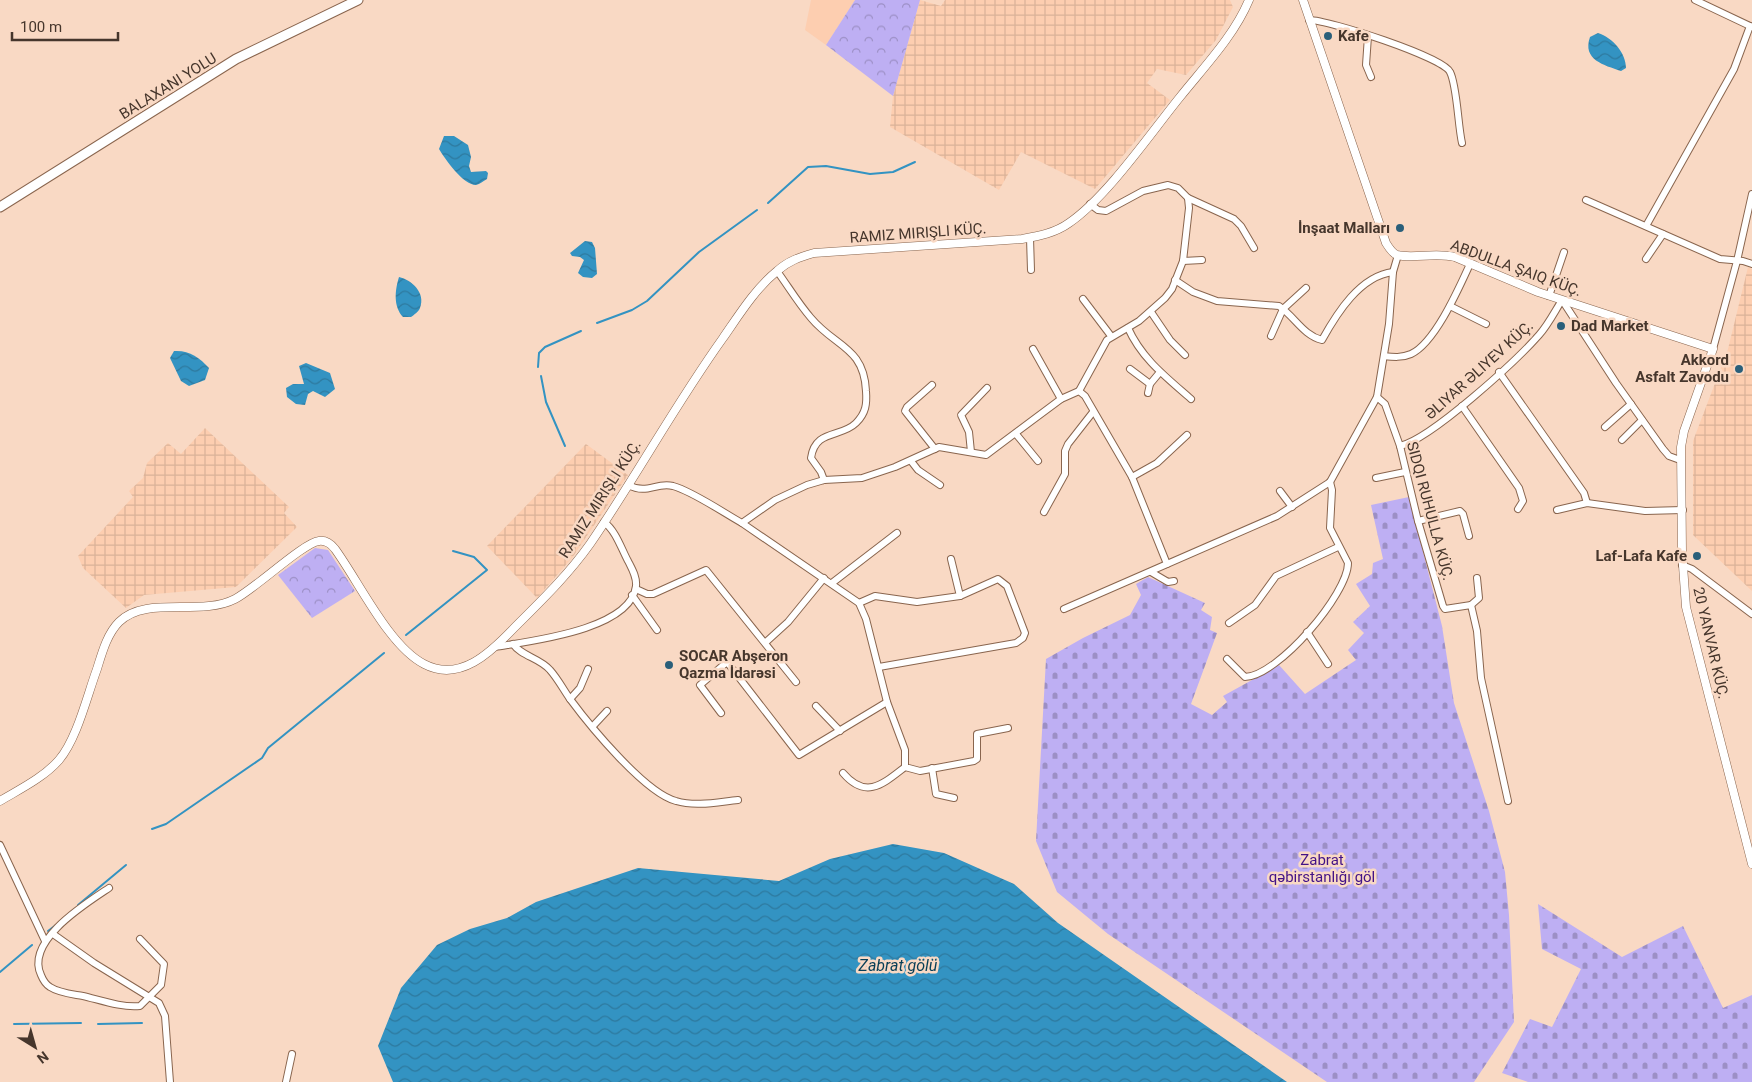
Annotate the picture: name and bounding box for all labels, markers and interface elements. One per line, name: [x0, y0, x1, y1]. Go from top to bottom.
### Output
scale bar: [12, 10, 119, 42]
text: 100 m: [20, 18, 62, 36]
place label: Kafe: [1338, 27, 1369, 45]
marker: Kafe: [1322, 30, 1334, 42]
street label: BALAXANI YOLU: [116, 49, 220, 123]
street label: RAMIZ MIRIŞLI KÜÇ.: [849, 219, 987, 247]
place label: İnşaat Malları: [1298, 219, 1390, 237]
marker: İnşaat Malları: [1394, 222, 1406, 234]
street label: ABDULLA ŞAIQ KÜÇ.: [1448, 236, 1584, 300]
street label: ƏLIYAR ƏLIYEV KÜÇ.: [1421, 317, 1537, 423]
place label: Dad Market: [1571, 317, 1649, 335]
marker: Dad Market: [1555, 320, 1567, 332]
place label: Akkord Asfalt Zavodu: [1635, 351, 1729, 386]
marker: Akkord Asfalt Zavodu: [1733, 363, 1745, 375]
street label: RAMIZ MIRIŞLI KÜÇ.: [555, 437, 645, 561]
street label: SIDQI RUHULLA KÜÇ.: [1403, 440, 1457, 582]
place label: Laf-Lafa Kafe: [1595, 547, 1687, 565]
marker: Laf-Lafa Kafe: [1691, 550, 1703, 562]
street label: 20 YANVAR KÜÇ.: [1689, 585, 1733, 701]
place label: SOCAR Abşeron Qazma İdarəsi: [679, 647, 788, 682]
marker: SOCAR Abşeron Qazma İdarəsi: [663, 659, 675, 671]
park label: Zabrat qəbirstanlığı göl: [1269, 851, 1375, 886]
water label: Zabrat gölü: [858, 956, 938, 975]
north arrow: [10, 1022, 60, 1072]
text: N: [34, 1048, 52, 1067]

